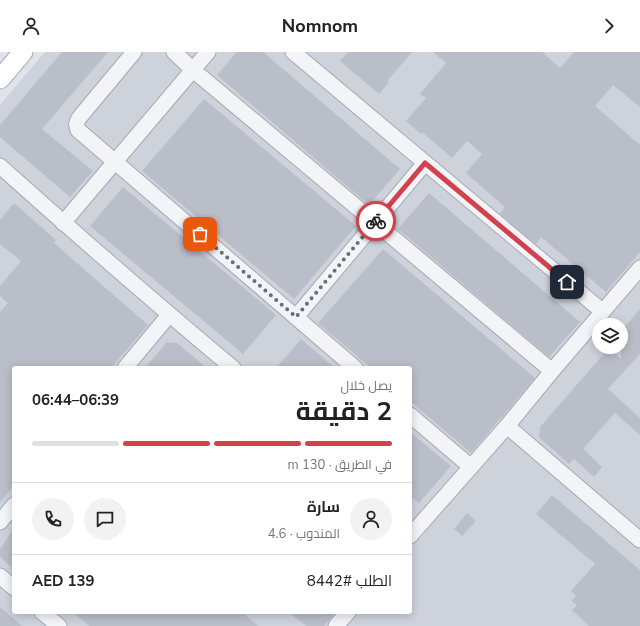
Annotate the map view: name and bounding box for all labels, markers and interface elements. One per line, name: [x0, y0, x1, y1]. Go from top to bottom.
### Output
text: Nomnom: [282, 14, 358, 38]
icon: person: [20, 15, 42, 37]
icon: forward: [598, 15, 620, 37]
courier: [356, 201, 396, 241]
icon: bike: [365, 210, 387, 232]
pin: [183, 217, 217, 251]
icon: bag: [189, 223, 211, 245]
pin: [550, 265, 584, 299]
icon: home: [556, 271, 578, 293]
map controls: [592, 318, 628, 354]
button: layers: [592, 318, 628, 354]
text: يصل خلال: [340, 377, 392, 395]
text: 06:39–06:44: [32, 390, 119, 410]
text: 2 دقيقة: [296, 394, 392, 429]
text: في الطريق · 130 m: [287, 456, 392, 474]
text: سارة: [307, 497, 340, 517]
button: phone: [32, 498, 74, 540]
button: chat: [84, 498, 126, 540]
button: person: [350, 498, 392, 540]
text: المندوب · 4.6: [268, 525, 340, 543]
text: AED 139: [32, 571, 95, 591]
text: الطلب #8442: [307, 571, 392, 591]

